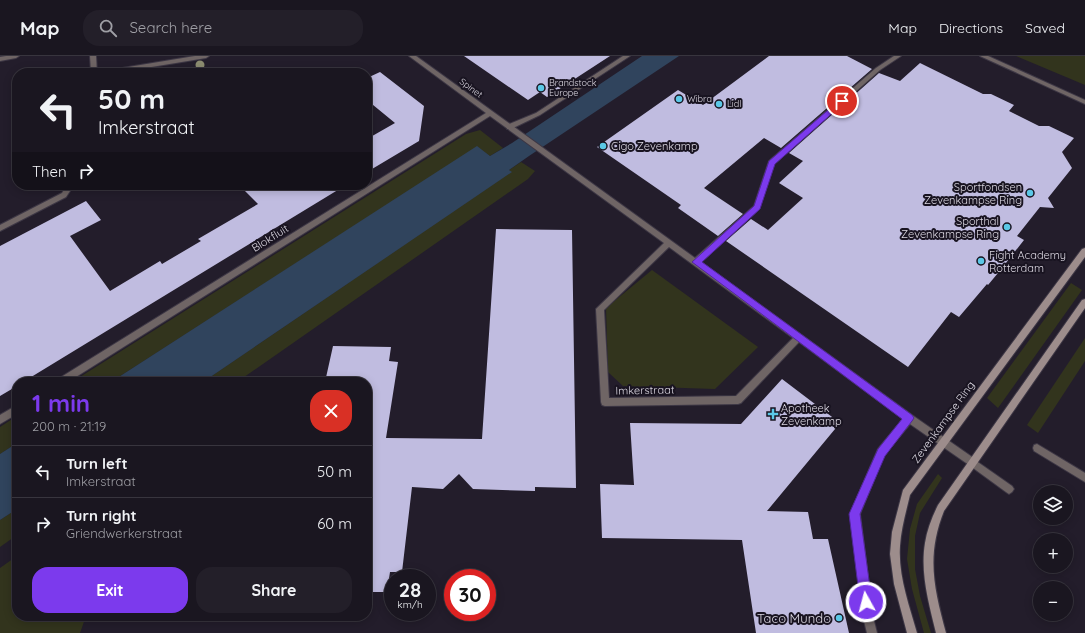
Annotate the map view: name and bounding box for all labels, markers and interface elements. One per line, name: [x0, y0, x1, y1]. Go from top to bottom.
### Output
search box: [83, 10, 363, 46]
text: Map: [20, 16, 59, 40]
icon: search: [97, 17, 119, 39]
text: Search here: [129, 18, 212, 37]
text: Map: [888, 19, 917, 37]
text: Directions: [939, 19, 1003, 37]
text: Saved: [1025, 19, 1065, 37]
street label: Spinet: [458, 76, 485, 100]
place label: Brandstock Europe: [549, 77, 597, 98]
text: 50 m: [98, 81, 165, 116]
marker: Brandstock Europe: [536, 83, 546, 93]
icon: left: [32, 84, 84, 136]
pin: [825, 84, 859, 118]
icon: arrive: [831, 90, 853, 112]
place label: Wibra: [687, 93, 712, 104]
marker: Wibra: [674, 94, 684, 104]
place label: Lidl: [727, 98, 741, 109]
marker: Lidl: [714, 99, 724, 109]
text: Imkerstraat: [98, 116, 195, 139]
place label: Cigo Zevenkamp: [611, 139, 698, 153]
marker: Cigo Zevenkamp: [598, 141, 608, 151]
icon: right: [75, 160, 97, 182]
text: Then: [32, 162, 67, 181]
place label: Sportfondsen Zevenkampse Ring: [924, 180, 1022, 207]
marker: Sportfondsen Zevenkampse Ring: [1025, 188, 1035, 198]
place label: Sporthal Zevenkampse Ring: [901, 214, 999, 241]
street label: Blokfluit: [249, 221, 291, 255]
marker: Sporthal Zevenkampse Ring: [1002, 222, 1012, 232]
place label: Fight Academy Rotterdam: [989, 248, 1066, 275]
marker: Fight Academy Rotterdam: [976, 256, 986, 266]
street label: Zevenkampse Ring: [909, 378, 977, 466]
street label: Imkerstraat: [615, 382, 675, 398]
text: 1 min: [32, 388, 90, 418]
button: close: [310, 390, 352, 432]
place label: Apotheek Zevenkamp: [781, 401, 842, 428]
marker: Apotheek Zevenkamp: [768, 409, 778, 419]
text: 200 m · 21:19: [32, 418, 106, 434]
text: Turn left: [66, 454, 128, 473]
icon: left: [32, 461, 54, 483]
text: 50 m: [317, 462, 352, 481]
text: Imkerstraat: [66, 473, 136, 489]
map controls: [1033, 485, 1073, 621]
button: layers: [1033, 485, 1073, 525]
text: Turn right: [66, 506, 137, 525]
icon: right: [32, 513, 54, 535]
text: 60 m: [317, 514, 352, 533]
text: Griendwerkerstraat: [66, 525, 182, 541]
button: +: [1033, 533, 1073, 573]
button: Exit: [32, 567, 188, 613]
button: Share: [196, 567, 352, 613]
speed limit sign: 30: [444, 569, 496, 621]
text: 28: [399, 577, 421, 602]
position arrow: [845, 581, 887, 623]
button: −: [1033, 581, 1073, 621]
text: km/h: [397, 598, 423, 611]
place label: Taco Mundo: [757, 610, 831, 626]
marker: Taco Mundo: [834, 613, 844, 623]

